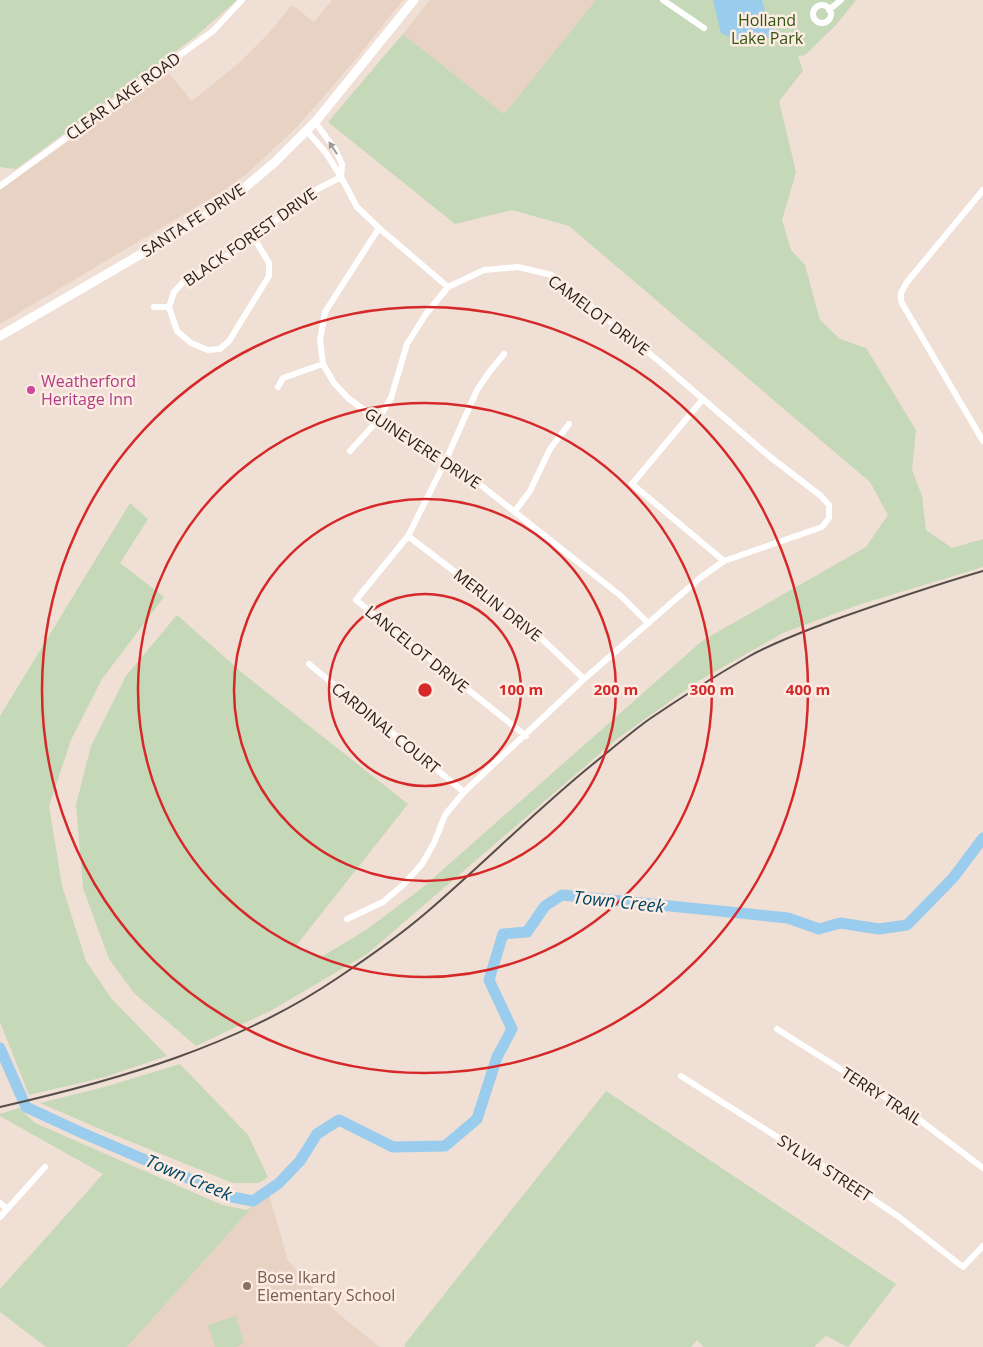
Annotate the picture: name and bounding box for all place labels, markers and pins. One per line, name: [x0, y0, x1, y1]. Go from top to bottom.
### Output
place label: Weatherford Heritage Inn: [41, 370, 136, 410]
marker: Weatherford Heritage Inn: [25, 384, 37, 396]
centre of rings: [416, 681, 434, 699]
place label: Bose Ikard Elementary School: [257, 1266, 395, 1306]
marker: Bose Ikard Elementary School: [241, 1280, 253, 1292]

